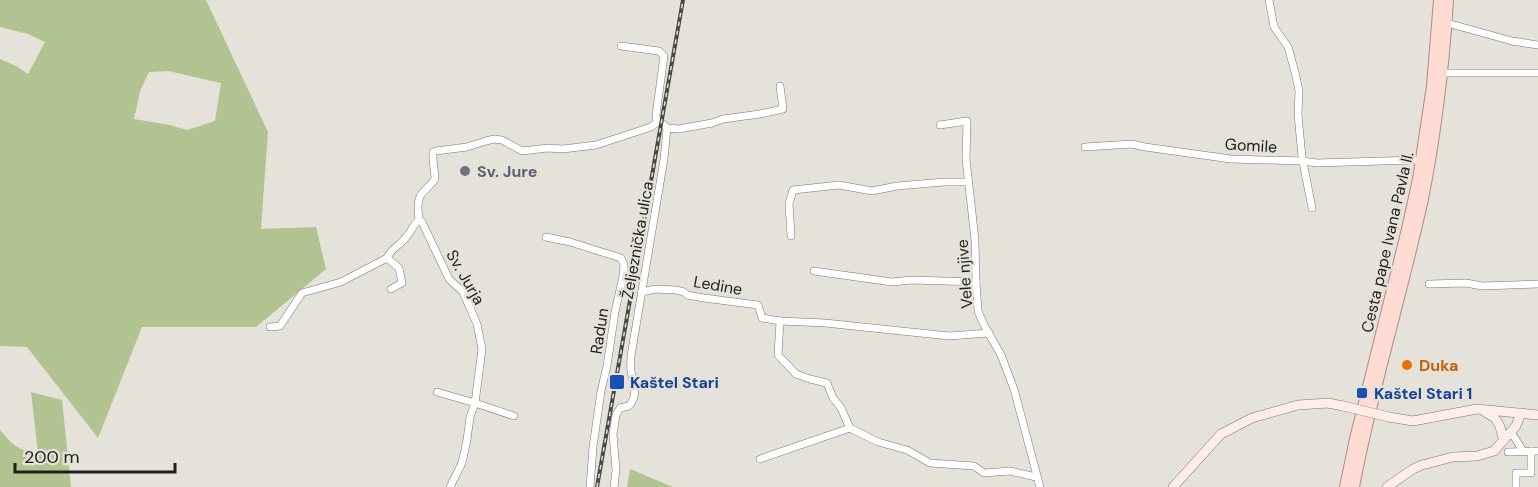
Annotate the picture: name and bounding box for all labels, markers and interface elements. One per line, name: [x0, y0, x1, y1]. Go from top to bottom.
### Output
street label: Gomile: [1224, 134, 1278, 157]
street label: Cesta pape Ivana Pavla II.: [1356, 150, 1419, 335]
place label: Sv. Jure: [477, 161, 537, 182]
marker: Sv. Jure: [458, 164, 472, 178]
street label: Željeznička ulica: [617, 180, 658, 301]
street label: Vele njive: [952, 238, 977, 309]
street label: Sv. Jurja: [441, 246, 490, 309]
street label: Ledine: [692, 271, 744, 300]
street label: Radun: [585, 307, 613, 356]
place label: Duka: [1419, 355, 1458, 376]
marker: Duka: [1400, 358, 1414, 372]
place label: Kaštel Stari: [630, 372, 719, 393]
marker: Kaštel Stari: [608, 373, 626, 391]
place label: Kaštel Stari 1: [1374, 383, 1472, 404]
marker: Kaštel Stari 1: [1355, 386, 1369, 400]
scale bar: [15, 436, 176, 474]
text: 200 m: [24, 445, 80, 469]

